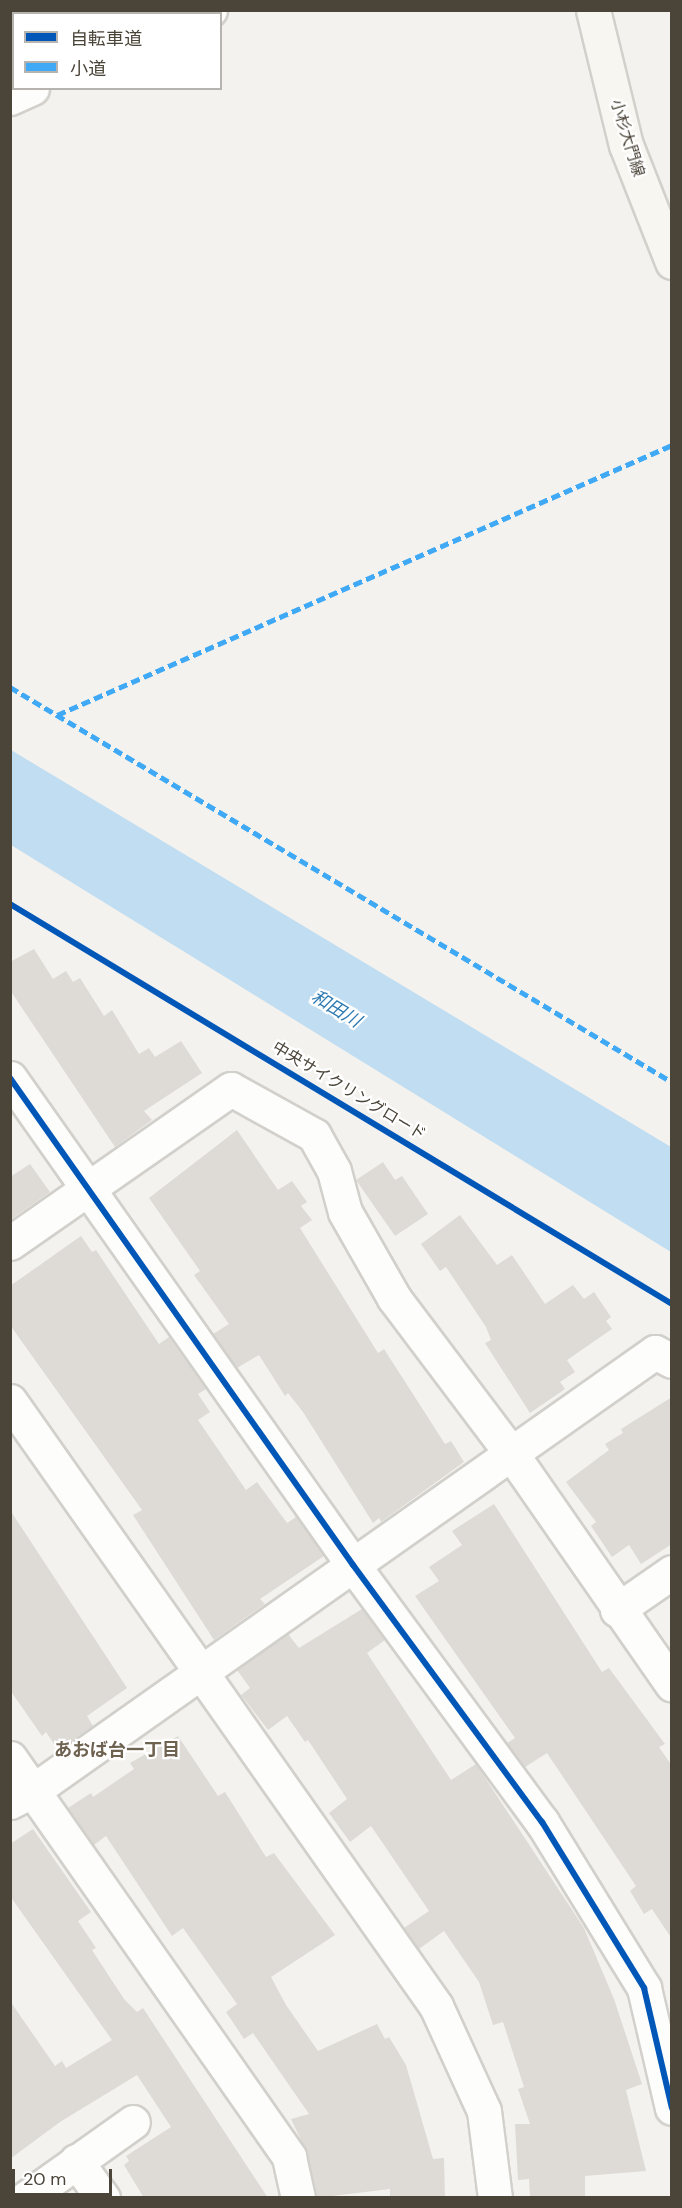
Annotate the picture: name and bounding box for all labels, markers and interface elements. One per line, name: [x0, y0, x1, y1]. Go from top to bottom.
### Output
legend: [12, 12, 222, 90]
text: 自転車道: [70, 27, 142, 51]
text: 小道: [70, 57, 106, 81]
street label: 小杉大門線: [606, 97, 648, 179]
water label: 和田川: [307, 986, 365, 1032]
street label: 中央サイクリングロード: [269, 1037, 429, 1145]
district label: あおば台一丁目: [54, 1739, 180, 1761]
scale bar: [15, 2157, 116, 2195]
text: 20 m: [23, 2167, 66, 2191]

